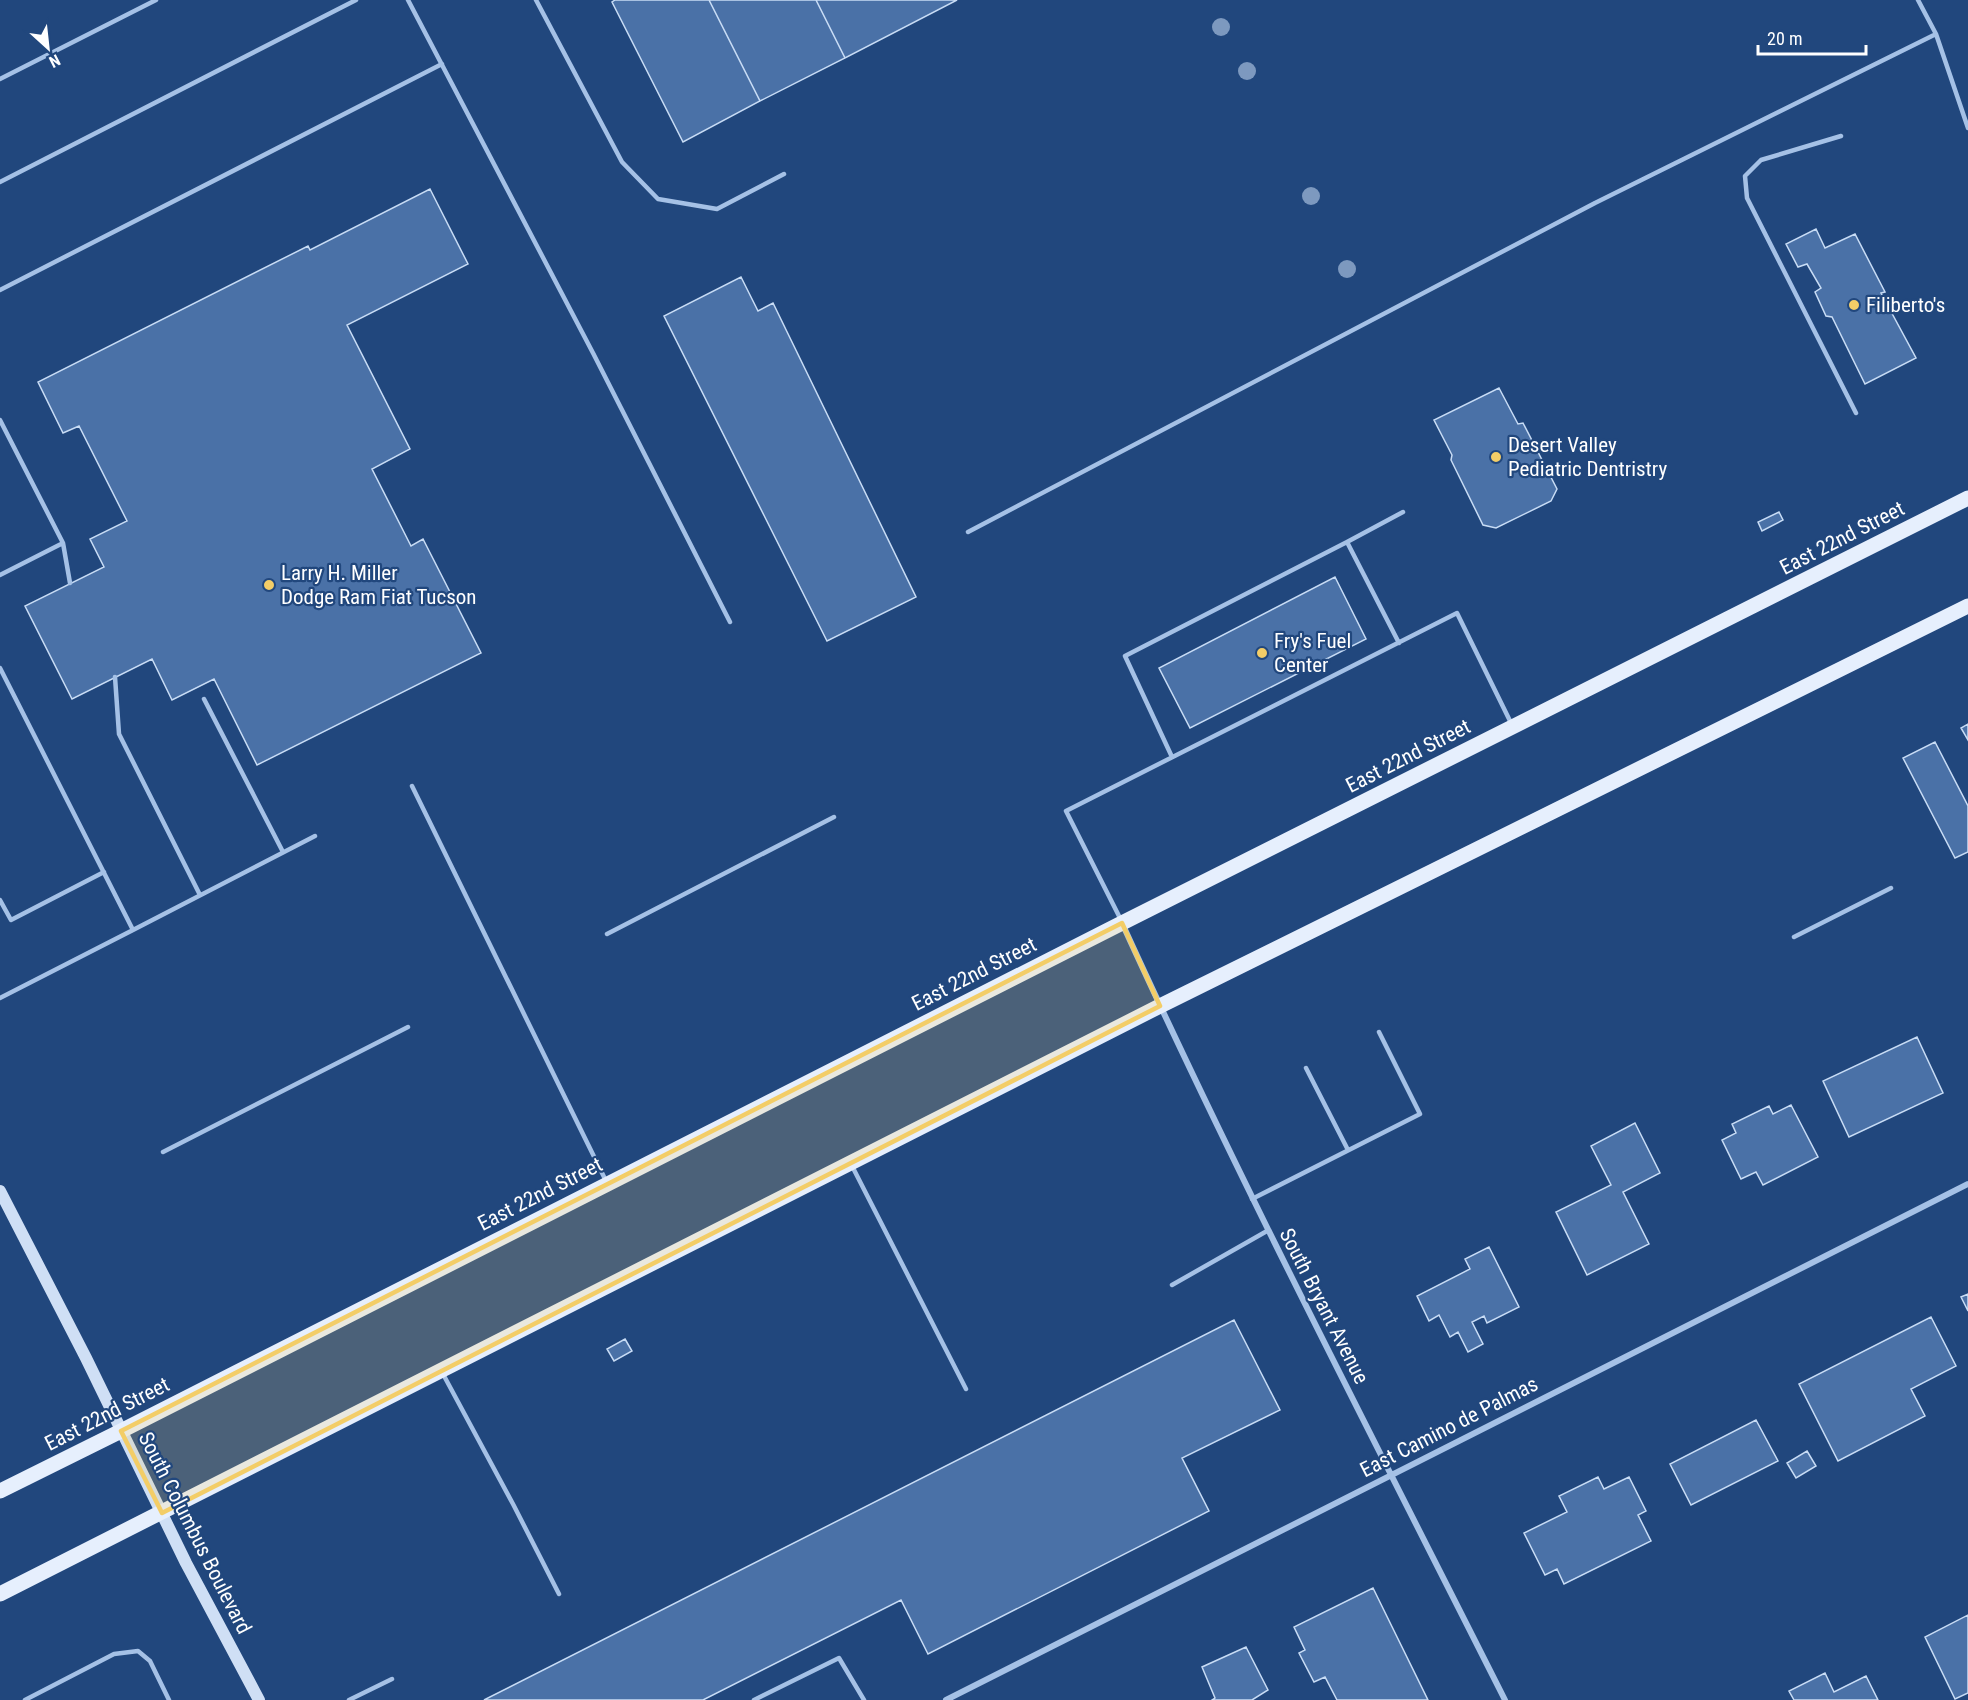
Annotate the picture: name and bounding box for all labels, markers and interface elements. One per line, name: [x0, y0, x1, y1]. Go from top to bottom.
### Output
north arrow: [18, 18, 78, 78]
scale bar: [1758, 18, 1866, 56]
text: 20 m: [1767, 28, 1802, 49]
text: N: [46, 50, 63, 72]
place label: Filiberto's: [1866, 293, 1945, 317]
marker: Filiberto's: [1847, 298, 1861, 312]
place label: Desert Valley Pediatric Dentristry: [1508, 433, 1667, 481]
marker: Desert Valley Pediatric Dentristry: [1489, 450, 1503, 464]
street label: East 22nd Street: [1776, 496, 1908, 580]
place label: Larry H. Miller Dodge Ram Fiat Tucson: [281, 561, 477, 609]
marker: Larry H. Miller Dodge Ram Fiat Tucson: [262, 578, 276, 592]
place label: Fry's Fuel Center: [1274, 629, 1351, 677]
marker: Fry's Fuel Center: [1255, 646, 1269, 660]
street label: East 22nd Street: [1342, 714, 1474, 798]
street label: East 22nd Street: [908, 932, 1040, 1016]
street label: East 22nd Street: [474, 1152, 606, 1236]
street label: South Bryant Avenue: [1274, 1224, 1374, 1388]
street label: East 22nd Street: [41, 1372, 173, 1456]
street label: East Camino de Palmas: [1356, 1372, 1542, 1482]
street label: South Columbus Boulevard: [134, 1428, 256, 1638]

